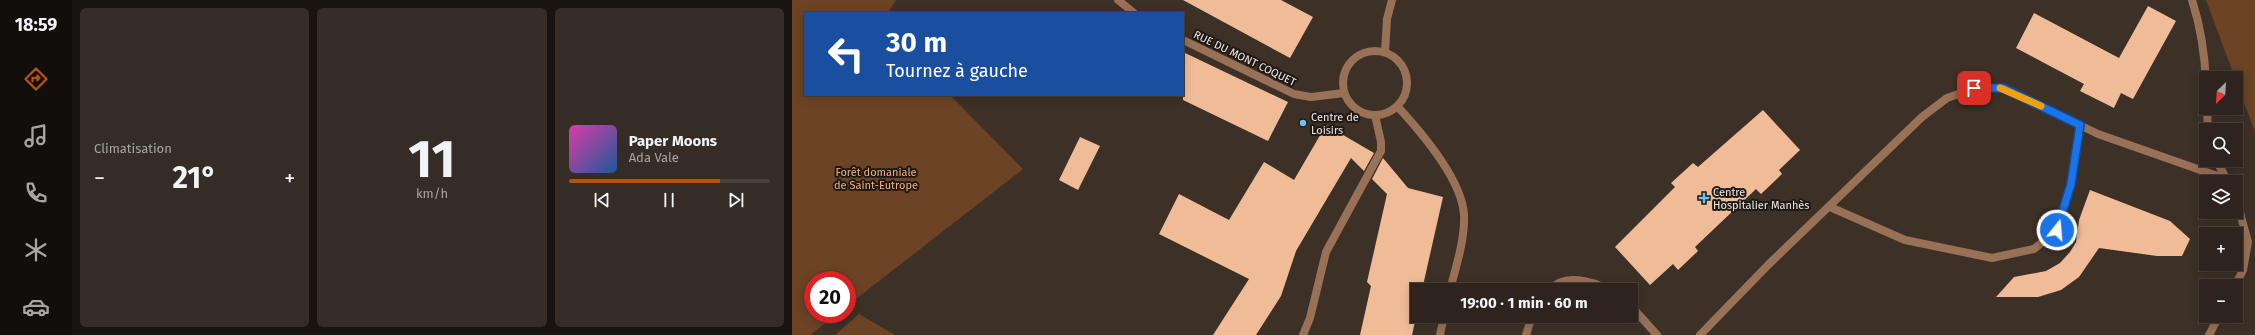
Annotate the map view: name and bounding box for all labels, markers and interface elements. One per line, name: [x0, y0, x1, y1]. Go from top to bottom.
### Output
text: 18:59: [15, 14, 57, 36]
text: 30 m: [886, 26, 947, 59]
icon: left: [820, 28, 872, 80]
street label: RUE DU MONT COQUET: [1192, 28, 1298, 89]
text: Tournez à gauche: [886, 60, 1028, 82]
icon: directions: [22, 65, 50, 93]
pin: [1957, 71, 1991, 105]
north arrow: [2199, 71, 2243, 115]
map controls: [2199, 71, 2243, 323]
icon: arrive: [1963, 77, 1985, 99]
place label: Centre de Loisirs: [1311, 111, 1359, 137]
marker: Centre de Loisirs: [1298, 118, 1308, 128]
icon: music: [22, 122, 50, 150]
button: search: [2199, 123, 2243, 167]
text: 11: [408, 128, 456, 191]
text: Paper Moons: [629, 132, 717, 150]
text: Climatisation: [94, 141, 172, 156]
text: Ada Vale: [629, 150, 679, 165]
text: 21°: [172, 160, 217, 196]
text: −: [94, 165, 105, 192]
text: +: [284, 165, 295, 192]
park label: Forêt domaniale de Saint-Eutrope: [834, 166, 918, 192]
button: layers: [2199, 175, 2243, 219]
icon: phone: [22, 179, 50, 207]
text: km/h: [416, 186, 448, 201]
place label: Centre Hospitalier Manhès: [1713, 186, 1810, 212]
icon: previous: [591, 189, 613, 211]
icon: pause: [658, 189, 680, 211]
icon: next: [725, 189, 747, 211]
marker: Centre Hospitalier Manhès: [1698, 192, 1710, 204]
position arrow: [2036, 209, 2078, 251]
button: +: [2199, 227, 2243, 271]
icon: climate: [22, 236, 50, 264]
speed limit sign: 20: [804, 271, 856, 323]
button: −: [2199, 279, 2243, 323]
icon: car: [22, 293, 50, 321]
text: 19:00 · 1 min · 60 m: [1460, 294, 1588, 312]

